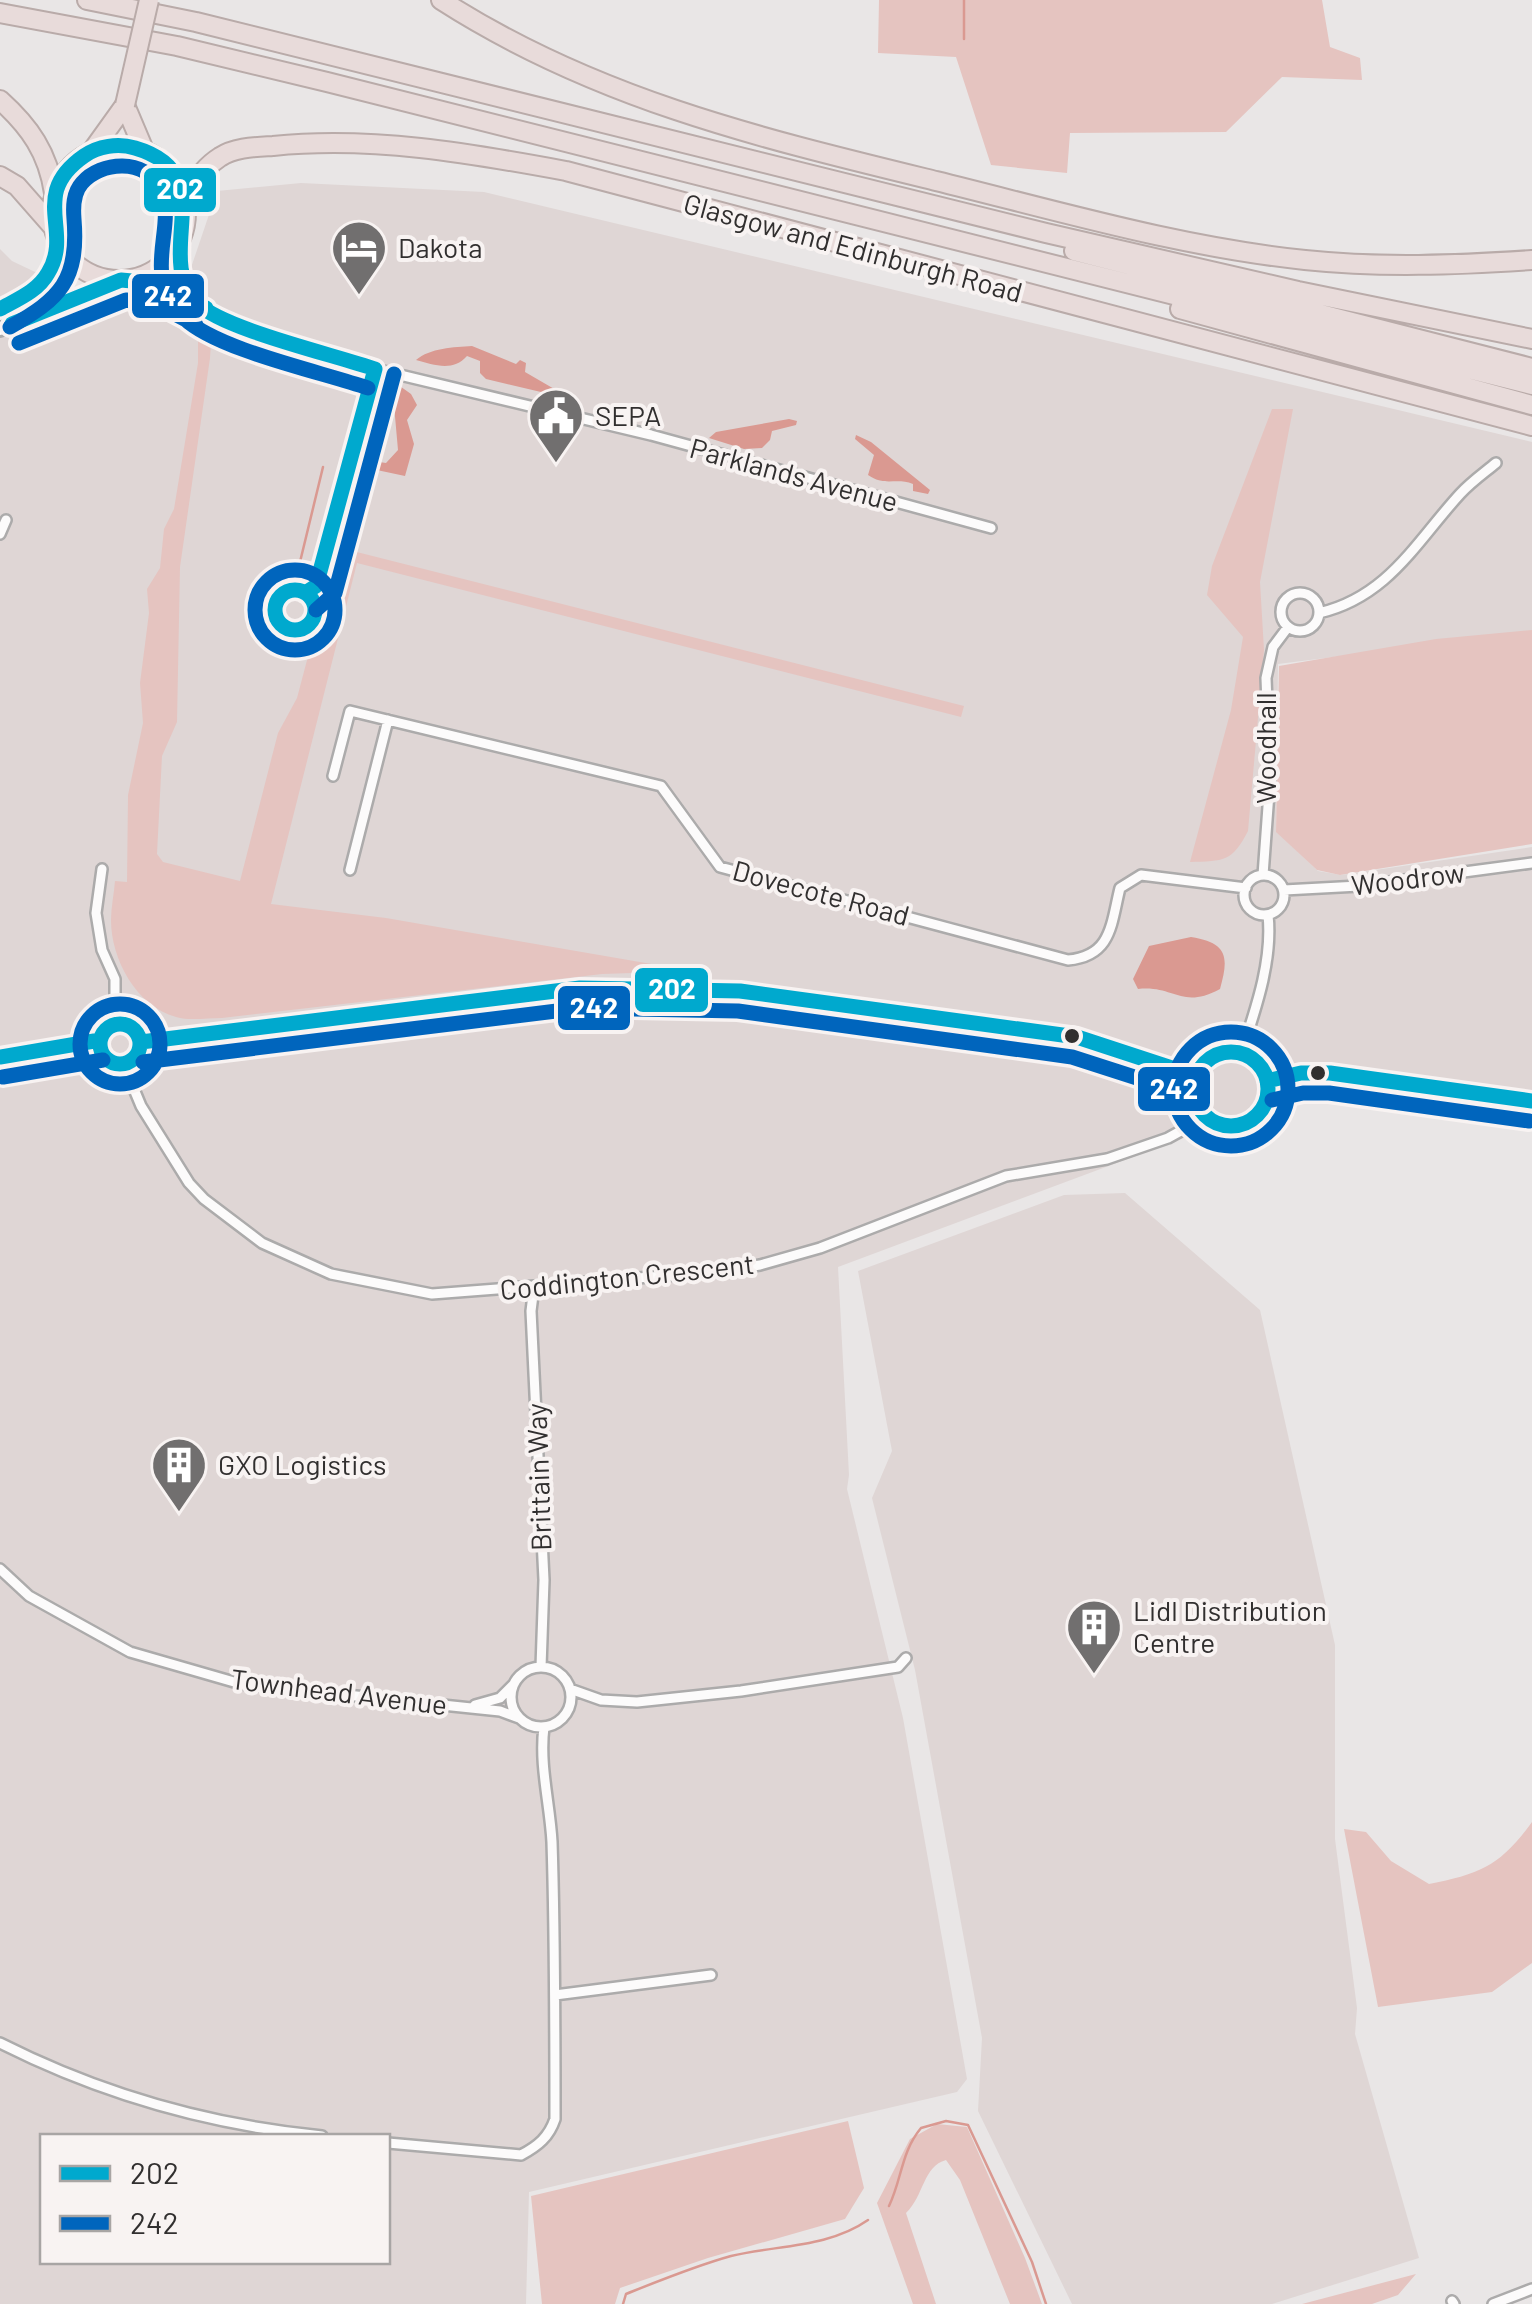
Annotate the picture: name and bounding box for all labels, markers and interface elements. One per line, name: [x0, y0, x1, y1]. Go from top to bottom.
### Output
line badge: 202: [142, 166, 218, 214]
text: 202: [156, 171, 204, 205]
street label: Glasgow and Edinburgh Road: [680, 185, 1026, 309]
hotel icon: Dakota: [329, 218, 389, 297]
place label: Dakota: [398, 230, 483, 264]
line badge: 242: [130, 272, 206, 320]
text: 242: [144, 278, 192, 312]
public building icon: SEPA: [526, 386, 586, 465]
place label: SEPA: [595, 398, 661, 432]
street label: Parklands Avenue: [686, 430, 902, 518]
street label: Woodhall: [1248, 692, 1282, 804]
street label: Dovecote Road: [729, 852, 913, 932]
street label: Woodrow: [1349, 854, 1467, 902]
line badge: 202: [633, 966, 710, 1014]
text: 202: [648, 971, 696, 1005]
line badge: 242: [556, 984, 632, 1032]
text: 242: [570, 990, 618, 1024]
unlabelled marker: [1062, 1026, 1082, 1046]
unlabelled marker: [1308, 1063, 1328, 1083]
line badge: 242: [1136, 1065, 1212, 1113]
text: 242: [1150, 1071, 1198, 1105]
street label: Coddington Crescent: [498, 1246, 756, 1306]
street label: Brittain Way: [518, 1403, 558, 1551]
building icon: GXO Logistics: [149, 1435, 209, 1514]
place label: GXO Logistics: [218, 1447, 386, 1481]
place label: Lidl Distribution Centre: [1133, 1593, 1327, 1659]
building icon: Lidl Distribution Centre: [1064, 1597, 1124, 1676]
street label: Townhead Avenue: [229, 1661, 449, 1721]
legend: [40, 2134, 390, 2264]
text: 202: [130, 2154, 179, 2190]
text: 242: [130, 2204, 179, 2240]

